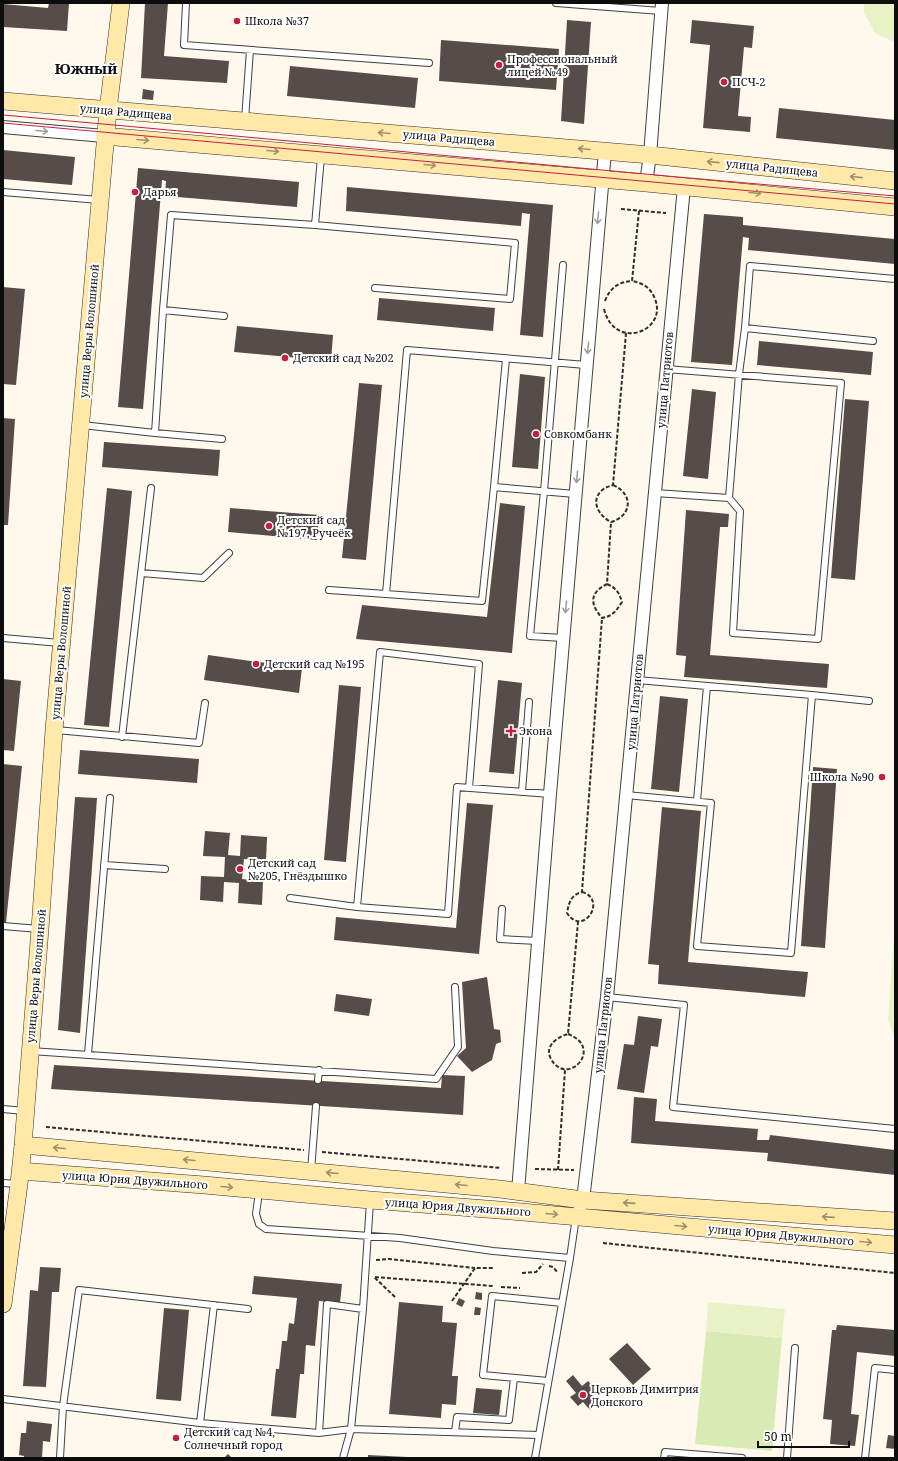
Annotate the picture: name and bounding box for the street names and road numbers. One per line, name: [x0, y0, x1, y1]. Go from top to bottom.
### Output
street label: улица Радищева: [79, 100, 173, 123]
street label: улица Радищева: [402, 126, 496, 149]
street label: улица Радищева: [725, 155, 819, 180]
street label: улица Веры Волошиной: [75, 263, 102, 399]
street label: улица Патриотов: [653, 331, 676, 429]
street label: улица Веры Волошиной: [47, 585, 74, 721]
street label: улица Патриотов: [623, 653, 646, 751]
street label: улица Веры Волошиной: [22, 908, 49, 1044]
street label: улица Патриотов: [590, 976, 615, 1074]
street label: улица Юрия Двужильного: [62, 1167, 209, 1192]
street label: улица Юрия Двужильного: [385, 1194, 532, 1219]
street label: улица Юрия Двужильного: [708, 1221, 855, 1248]

